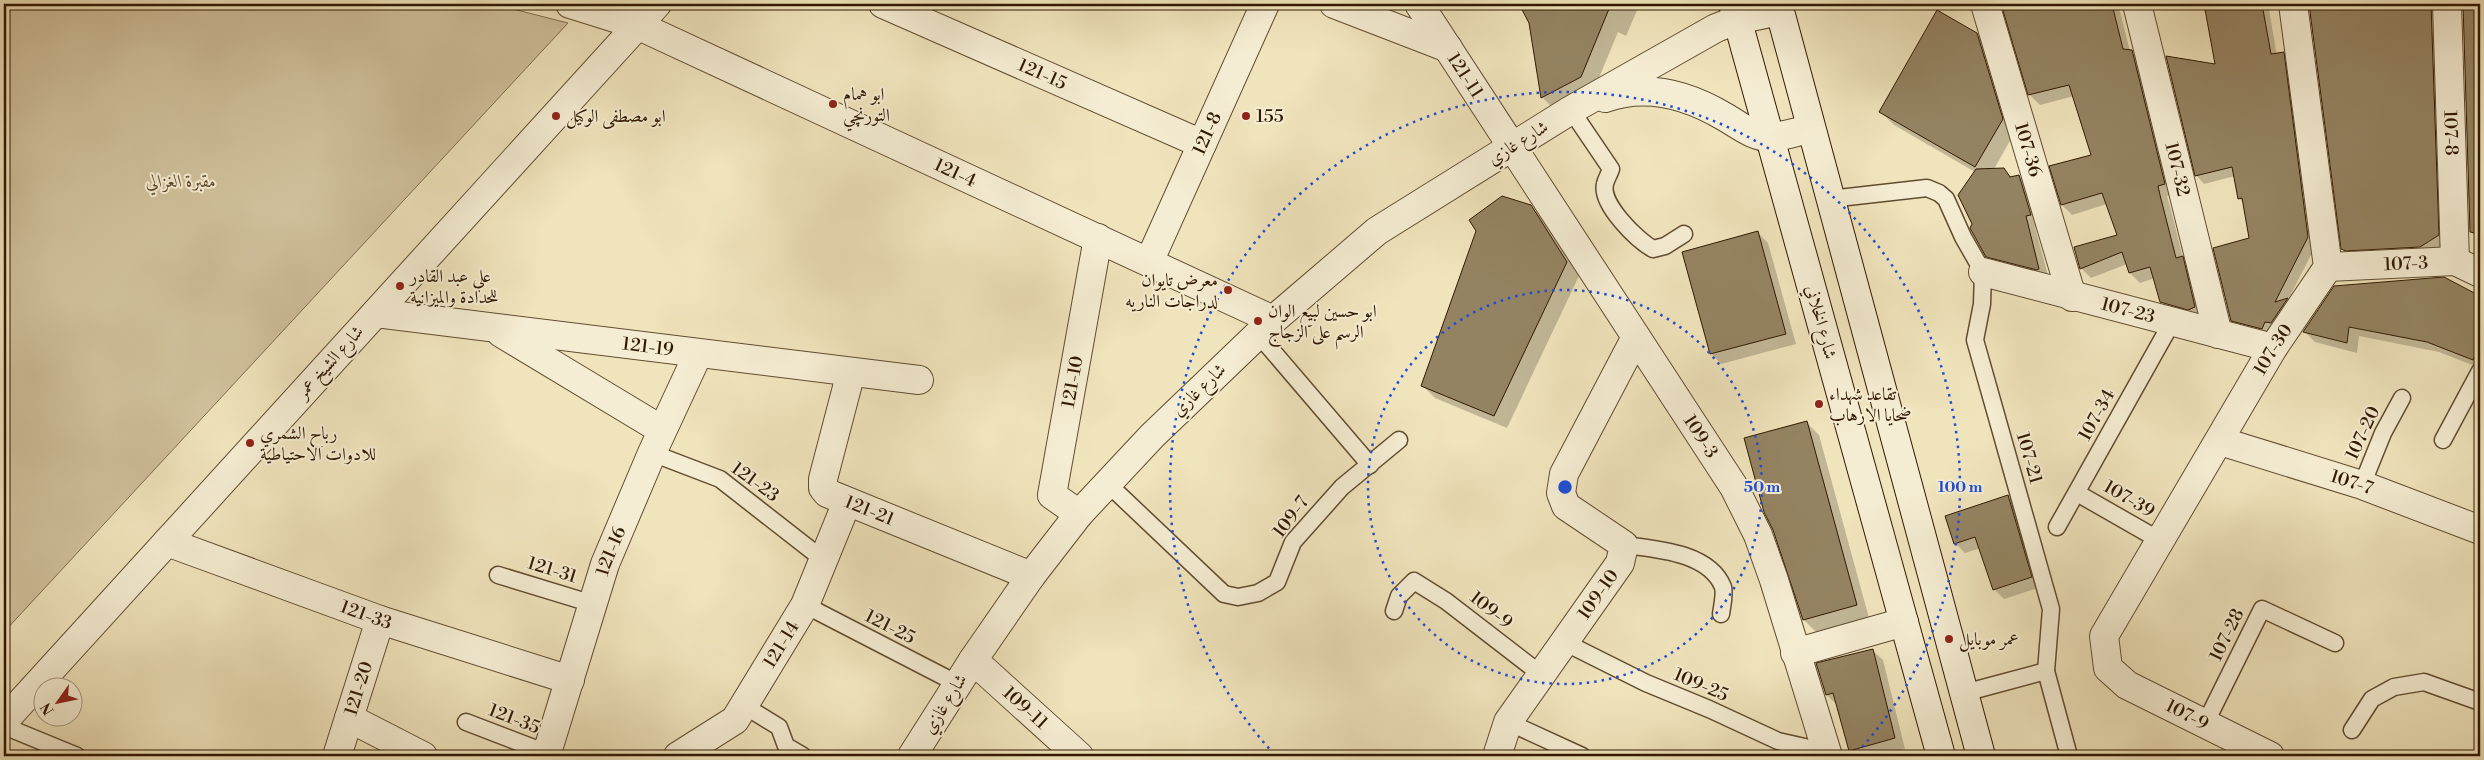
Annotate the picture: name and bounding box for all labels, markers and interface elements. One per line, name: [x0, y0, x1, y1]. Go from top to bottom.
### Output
street label: 121-11: [1442, 48, 1489, 102]
street label: 121-15: [1014, 53, 1070, 95]
place label: ابو همام التورنچي: [843, 83, 890, 132]
marker: ابو همام التورنچي: [827, 98, 839, 110]
place label: ابو مصطفى الوكيل: [566, 105, 666, 129]
place label: 155: [1256, 105, 1284, 128]
street label: 121-8: [1187, 108, 1226, 158]
marker: ابو مصطفى الوكيل: [550, 110, 562, 122]
marker: 155: [1240, 110, 1252, 122]
street label: 107-8: [2439, 110, 2463, 156]
street label: شارع غازي: [1483, 115, 1554, 173]
street label: 107-36: [2009, 120, 2047, 180]
street label: 107-32: [2160, 140, 2195, 198]
street label: 121-4: [930, 153, 980, 192]
park label: مقبرة الغزالي: [146, 170, 216, 196]
street label: 107-3: [2383, 251, 2429, 276]
place label: علي عبد القادر للحدادة والميزانية: [408, 265, 498, 309]
place label: معرض تايوان لدراجات الناريه: [1125, 269, 1218, 313]
marker: علي عبد القادر للحدادة والميزانية: [394, 280, 406, 292]
street label: شارع الخلاني: [1797, 282, 1842, 362]
marker: معرض تايوان لدراجات الناريه: [1222, 284, 1234, 296]
street label: 107-23: [2099, 292, 2158, 328]
place label: ابو حسين لبيع الوان الرسم على الزجاج: [1268, 300, 1377, 350]
marker: ابو حسين لبيع الوان الرسم على الزجاج: [1252, 315, 1264, 327]
street label: 107-30: [2248, 319, 2298, 379]
street label: شارع الشيخ عمر: [290, 321, 372, 408]
street label: 121-19: [621, 332, 675, 361]
street label: 121-10: [1056, 354, 1088, 410]
street label: شارع غازي: [1167, 358, 1233, 424]
place label: تقاعد شهداء ضحايا الارهاب: [1829, 383, 1911, 427]
street label: 107-34: [2073, 385, 2121, 445]
marker: تقاعد شهداء ضحايا الارهاب: [1813, 398, 1825, 410]
street label: 107-20: [2341, 402, 2385, 464]
street label: 109-3: [1678, 410, 1723, 462]
place label: رباح الشمري للادوات الاحتياطية: [260, 422, 376, 466]
street label: 107-21: [2011, 429, 2047, 487]
marker: رباح الشمري للادوات الاحتياطية: [244, 437, 256, 449]
street label: 121-23: [727, 457, 784, 507]
street label: 107-7: [2328, 464, 2377, 500]
street label: 107-39: [2099, 475, 2159, 523]
centre of rings: [1556, 478, 1574, 496]
text: 50 m: [1744, 478, 1780, 497]
text: 100 m: [1938, 478, 1983, 497]
street label: 121-21: [841, 490, 898, 531]
street label: 109-7: [1268, 492, 1314, 542]
street label: 121-16: [591, 523, 631, 578]
street label: 121-31: [524, 552, 580, 588]
street label: 109-10: [1572, 565, 1624, 624]
street label: 109-9: [1465, 586, 1517, 634]
street label: 121-33: [337, 595, 395, 635]
street label: 121-25: [861, 605, 919, 649]
street label: 107-28: [2204, 605, 2250, 665]
street label: 121-14: [758, 616, 804, 672]
place label: عمر موبايل: [1959, 628, 2019, 652]
marker: عمر موبايل: [1943, 633, 1955, 645]
street label: 121-20: [339, 658, 378, 718]
street label: 109-25: [1670, 663, 1732, 707]
street label: شارع غازي: [917, 669, 975, 740]
north arrow: [32, 678, 82, 728]
street label: 109-11: [998, 681, 1053, 734]
street label: 107-9: [2162, 694, 2213, 736]
text: N: [37, 699, 59, 718]
street label: 121-35: [485, 699, 543, 739]

